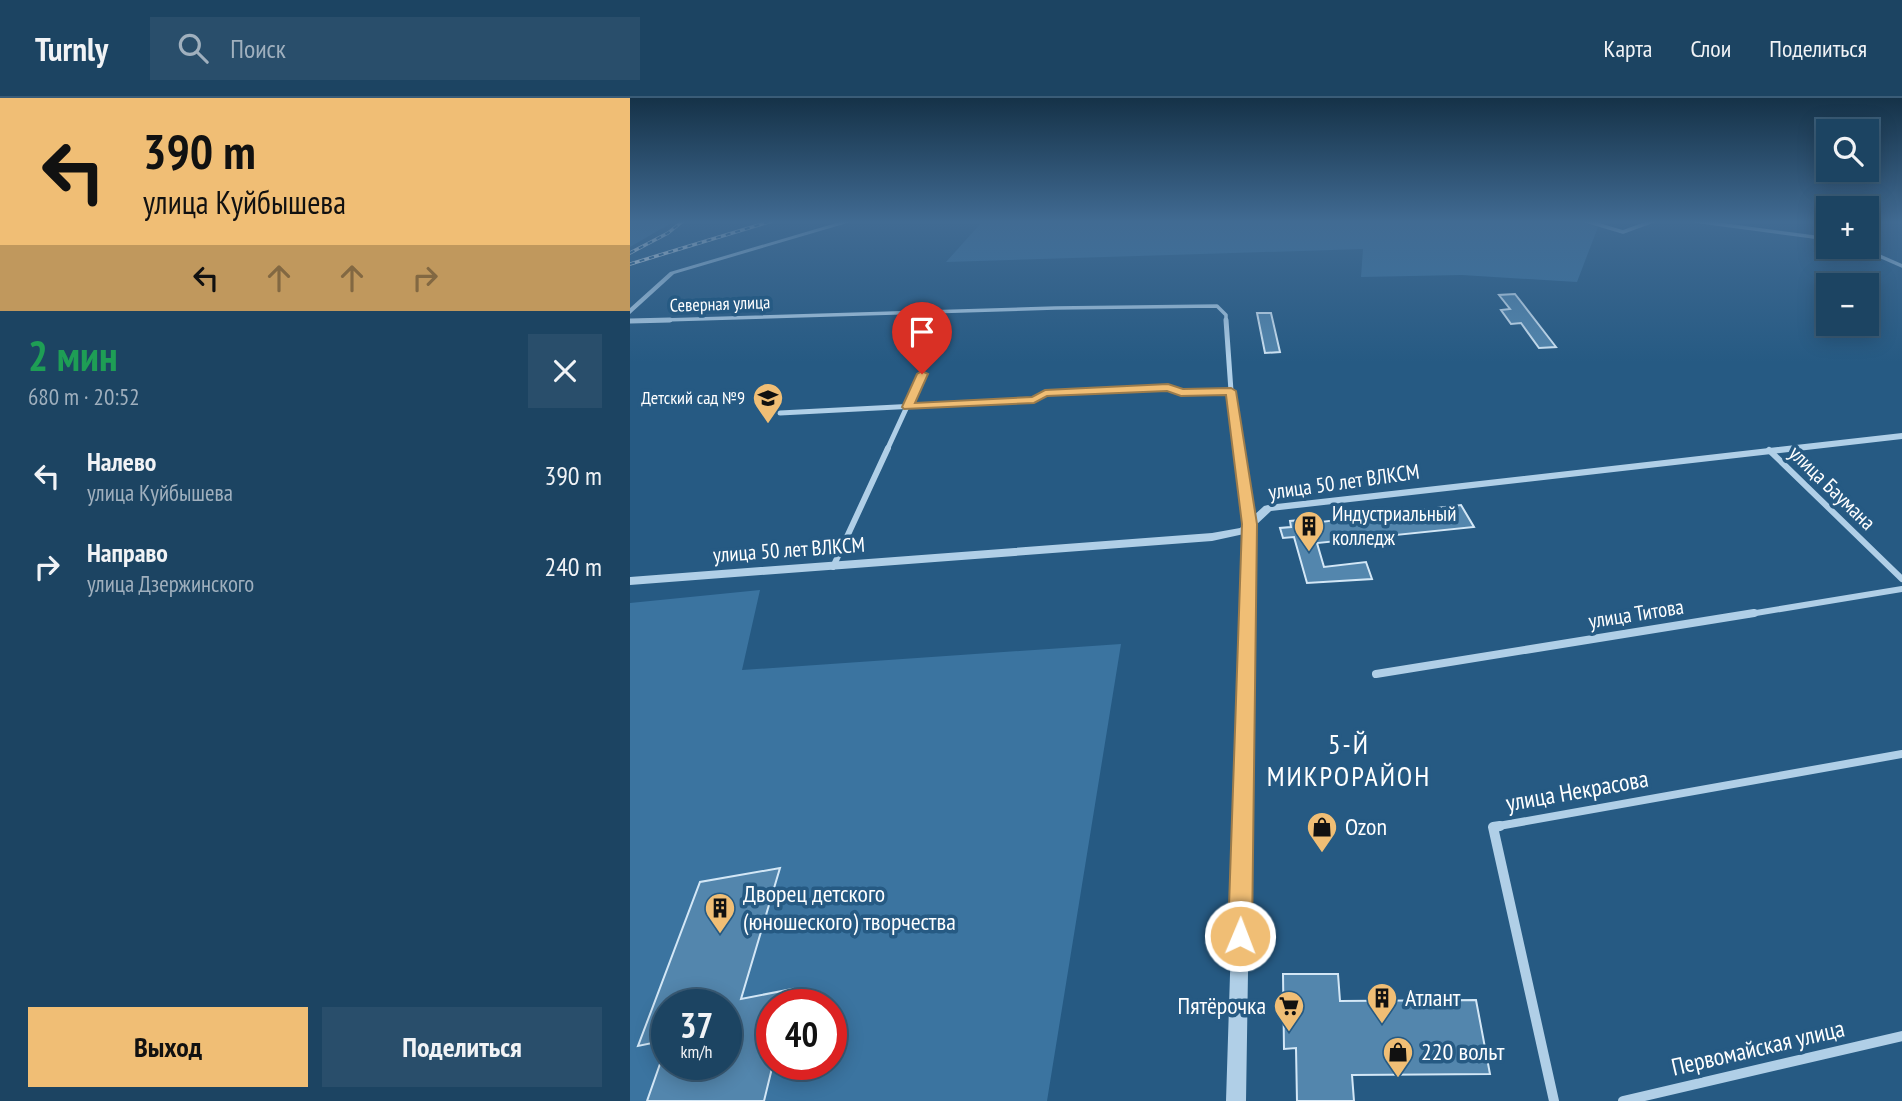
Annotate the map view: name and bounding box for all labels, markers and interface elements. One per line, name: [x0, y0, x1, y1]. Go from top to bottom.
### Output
search box: [150, 17, 640, 80]
text: Turnly: [35, 27, 108, 70]
icon: search: [174, 29, 212, 67]
text: Поиск: [230, 32, 286, 65]
text: Карта: [1604, 33, 1652, 64]
text: Слои: [1690, 33, 1731, 64]
text: Поделиться: [1769, 33, 1867, 64]
text: 390 m: [143, 119, 256, 183]
map controls: [1816, 119, 1879, 336]
button: search: [1816, 119, 1879, 182]
icon: left: [28, 126, 119, 217]
text: улица Куйбышева: [143, 181, 346, 223]
button: +: [1816, 196, 1879, 259]
icon: left: [187, 259, 225, 297]
icon: ahead: [260, 259, 298, 297]
icon: ahead: [333, 259, 371, 297]
icon: right: [406, 259, 444, 297]
button: −: [1816, 273, 1879, 336]
street label: Северная улица: [669, 290, 771, 317]
pin: [892, 302, 952, 374]
icon: arrive: [903, 313, 941, 351]
text: 2 мин: [28, 328, 118, 383]
button: close: [528, 334, 602, 408]
school or university icon: Детский сад №9: [751, 381, 785, 425]
text: 680 m · 20:52: [28, 382, 140, 411]
place label: Детский сад №9: [641, 386, 745, 409]
street label: улица Баумана: [1783, 440, 1881, 536]
text: Налево: [87, 445, 156, 478]
icon: left: [28, 457, 66, 495]
street label: улица 50 лет ВЛКСМ: [1267, 458, 1421, 505]
text: 390 m: [544, 459, 602, 492]
text: улица Куйбышева: [87, 478, 233, 507]
place label: Индустриальный колледж: [1332, 500, 1456, 551]
building icon: Индустриальный колледж: [1292, 509, 1326, 553]
street label: улица 50 лет ВЛКСМ: [712, 531, 866, 568]
text: Направо: [87, 536, 168, 569]
icon: right: [28, 548, 66, 586]
text: 240 m: [544, 550, 602, 583]
text: улица Дзержинского: [87, 569, 254, 598]
street label: улица Титова: [1586, 593, 1685, 634]
district label: 5-Й МИКРОРАЙОН: [1267, 725, 1431, 794]
street label: улица Некрасова: [1503, 763, 1651, 818]
shop icon: Ozon: [1305, 810, 1339, 854]
place label: Ozon: [1345, 811, 1387, 842]
place label: Дворец детского (юношеского) творчества: [743, 878, 956, 937]
building icon: Дворец детского (юношеского) творчества: [703, 891, 737, 935]
position arrow: [1203, 899, 1277, 973]
building icon: Атлант: [1365, 981, 1399, 1025]
place label: Атлант: [1405, 982, 1461, 1013]
speed limit sign: 40: [756, 989, 847, 1080]
supermarket icon: Пятёрочка: [1272, 989, 1306, 1033]
place label: Пятёрочка: [1178, 990, 1266, 1021]
text: 37: [680, 1002, 713, 1048]
button: Выход: [28, 1007, 308, 1087]
button: Поделиться: [322, 1007, 602, 1087]
street label: Первомайская улица: [1668, 1013, 1847, 1082]
shop icon: 220 вольт: [1381, 1035, 1415, 1079]
place label: 220 вольт: [1421, 1036, 1505, 1067]
text: km/h: [681, 1040, 712, 1063]

